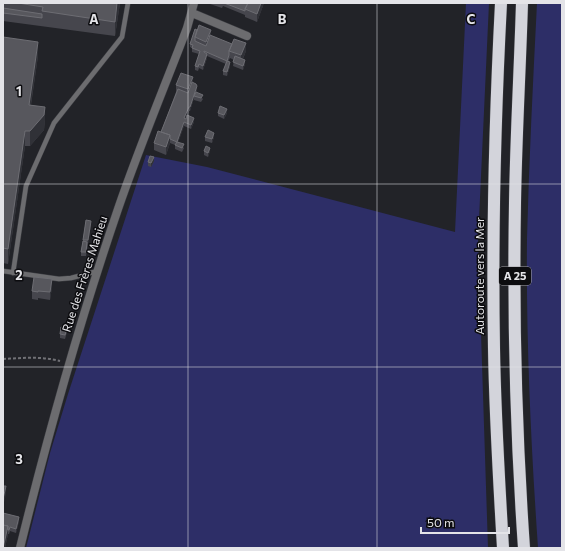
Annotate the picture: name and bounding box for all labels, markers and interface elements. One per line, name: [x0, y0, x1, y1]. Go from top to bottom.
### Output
text: A: [89, 11, 99, 27]
text: B: [278, 11, 287, 27]
text: C: [467, 11, 476, 27]
text: 1: [16, 83, 22, 99]
street label: Rue des Frères Mahieu: [59, 214, 109, 334]
street label: Autoroute vers la Mer: [472, 217, 486, 335]
text: 2: [15, 267, 23, 283]
road number: A 25: [499, 267, 531, 285]
text: 3: [15, 451, 23, 467]
scale bar: [421, 509, 509, 535]
text: 50 m: [427, 515, 455, 529]

